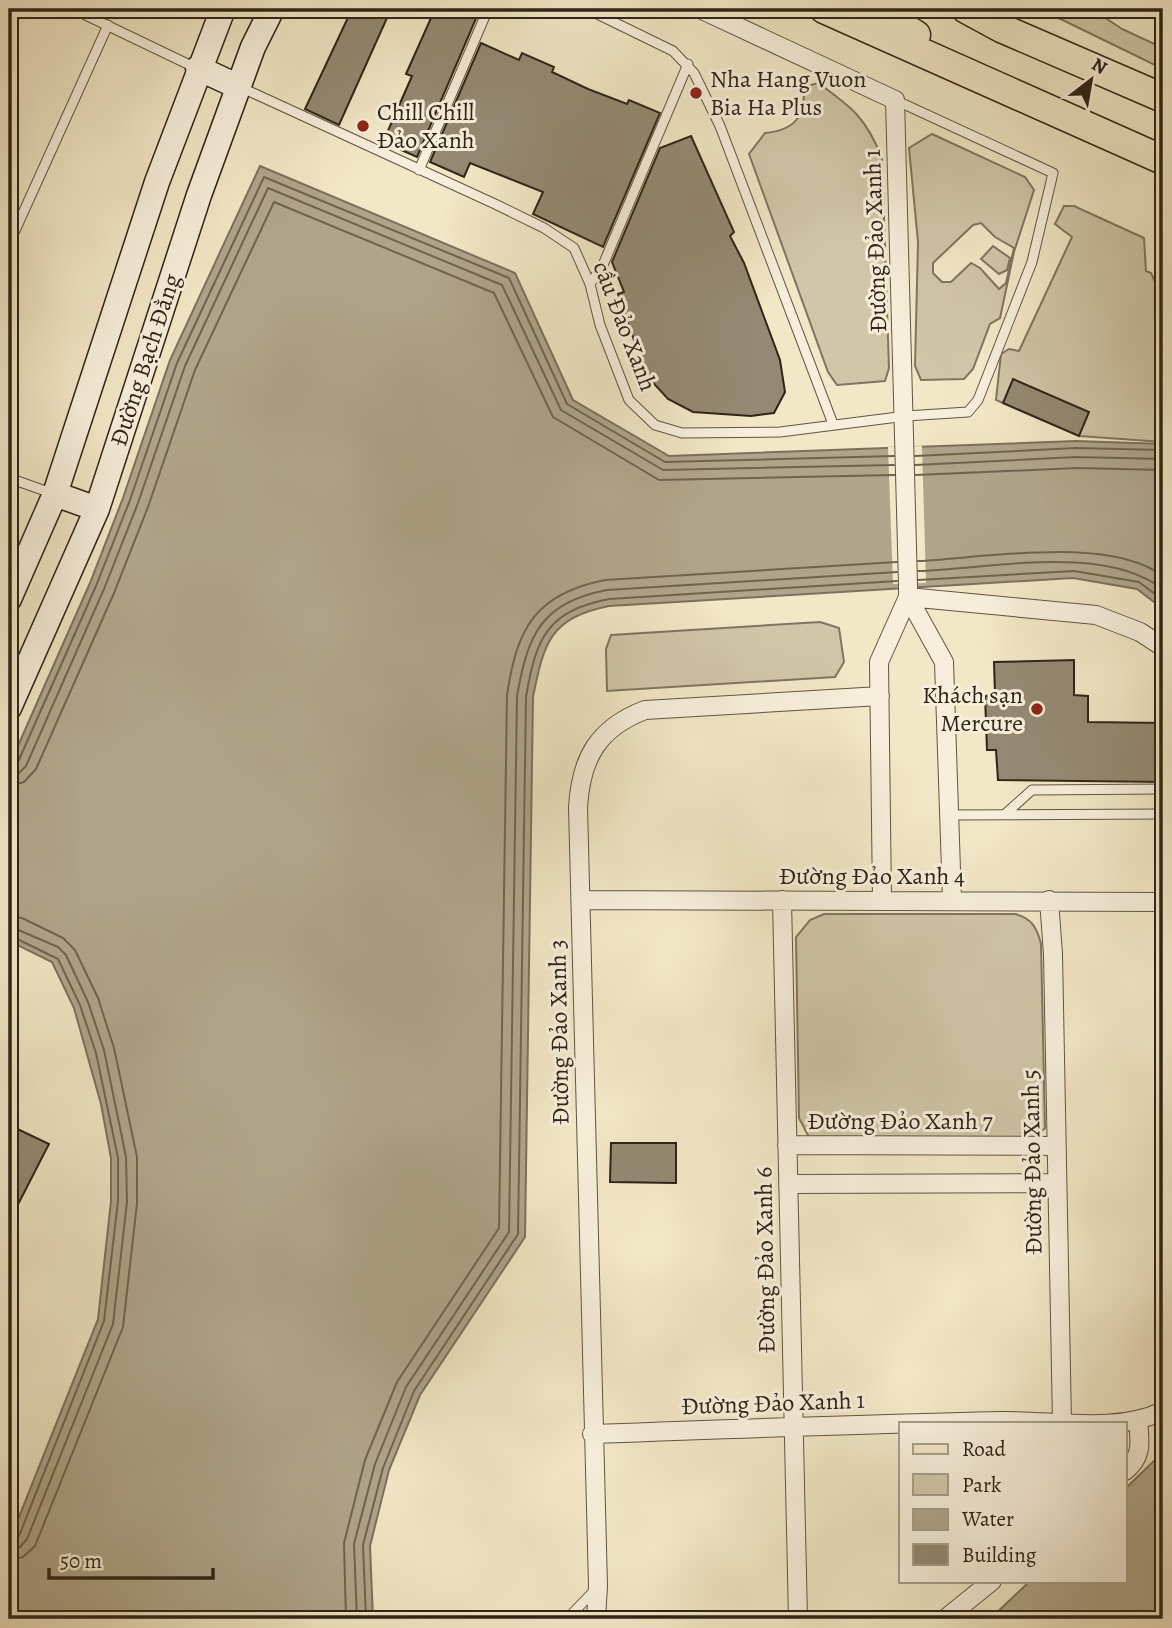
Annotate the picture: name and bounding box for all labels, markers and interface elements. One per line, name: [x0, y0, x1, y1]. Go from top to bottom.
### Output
north arrow: [1056, 46, 1126, 116]
text: N: [1087, 52, 1112, 81]
place label: Nha Hang Vuon Bia Ha Plus: [710, 63, 866, 123]
marker: Nha Hang Vuon Bia Ha Plus: [688, 85, 704, 101]
place label: Chill Chill Đảo Xanh: [377, 96, 475, 156]
marker: Chill Chill Đảo Xanh: [355, 118, 371, 134]
street label: Đường Đảo Xanh 1: [856, 149, 894, 333]
street label: cầu Đảo Xanh: [586, 257, 664, 396]
street label: Đường Bạch Đằng: [102, 270, 188, 450]
place label: Khách sạn Mercure: [922, 679, 1023, 739]
marker: Khách sạn Mercure: [1029, 701, 1045, 717]
street label: Đường Đảo Xanh 4: [779, 860, 965, 892]
street label: Đường Đảo Xanh 3: [541, 939, 577, 1125]
street label: Đường Đảo Xanh 5: [1014, 1069, 1050, 1255]
street label: Đường Đảo Xanh 7: [807, 1105, 994, 1137]
street label: Đường Đảo Xanh 6: [747, 1167, 783, 1353]
street label: Đường Đảo Xanh 1: [681, 1384, 865, 1422]
legend: [899, 1422, 1126, 1582]
text: Road: [962, 1435, 1006, 1463]
text: Park: [962, 1471, 1002, 1499]
text: Water: [961, 1505, 1014, 1533]
scale bar: [49, 1537, 214, 1581]
text: Building: [962, 1541, 1037, 1569]
text: 50 m: [60, 1547, 102, 1575]

